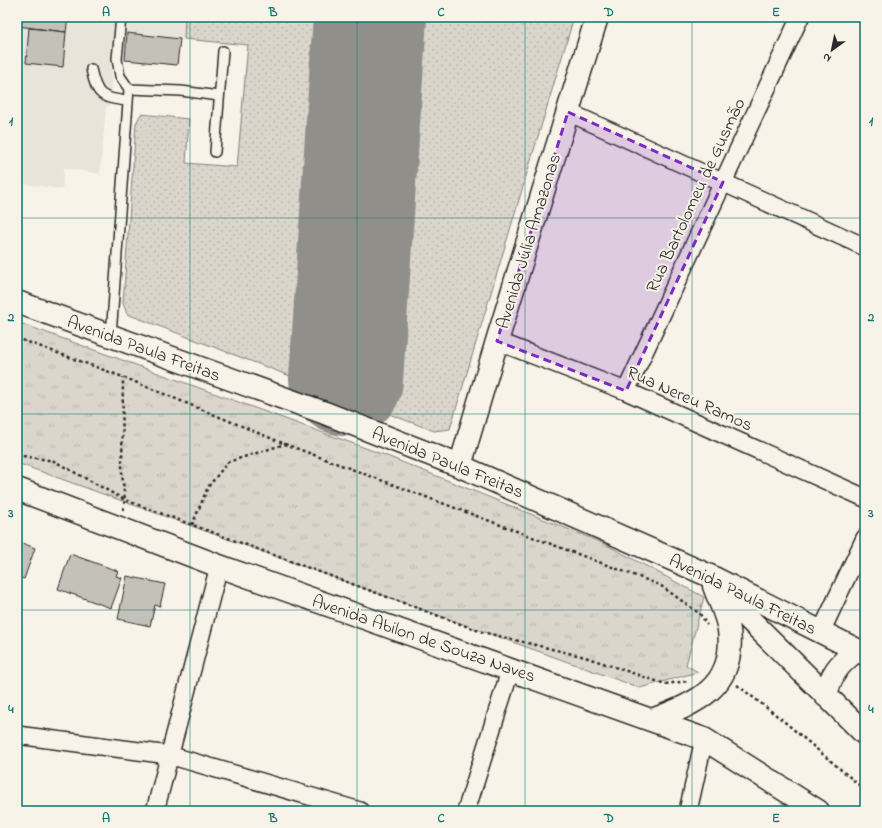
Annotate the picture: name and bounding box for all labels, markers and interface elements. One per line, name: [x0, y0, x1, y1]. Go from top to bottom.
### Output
text: A: [102, 3, 110, 22]
text: B: [268, 3, 278, 22]
text: C: [437, 3, 445, 22]
text: D: [603, 3, 614, 22]
text: E: [772, 3, 780, 22]
north arrow: [812, 30, 852, 70]
text: N: [820, 49, 835, 66]
street label: Rua Bartolomeu de Gusmão: [640, 94, 753, 297]
text: 1: [9, 112, 14, 131]
text: 1: [869, 112, 874, 131]
street label: Avenida Júlia Amazonas: [491, 151, 569, 332]
text: 2: [7, 308, 15, 327]
text: 2: [867, 308, 875, 327]
street label: Avenida Paula Freitas: [63, 310, 224, 390]
street label: Rua Nereu Ramos: [622, 360, 756, 439]
street label: Avenida Paula Freitas: [367, 422, 527, 506]
text: 3: [7, 504, 14, 523]
text: 3: [867, 504, 874, 523]
street label: Avenida Paula Freitas: [664, 549, 820, 643]
street label: Avenida Abilon de Souza Naves: [308, 589, 539, 690]
text: 4: [7, 700, 14, 719]
text: 4: [867, 700, 874, 719]
text: A: [102, 809, 110, 828]
text: B: [268, 809, 278, 828]
text: C: [437, 809, 445, 828]
text: D: [603, 809, 614, 828]
text: E: [772, 809, 780, 828]

